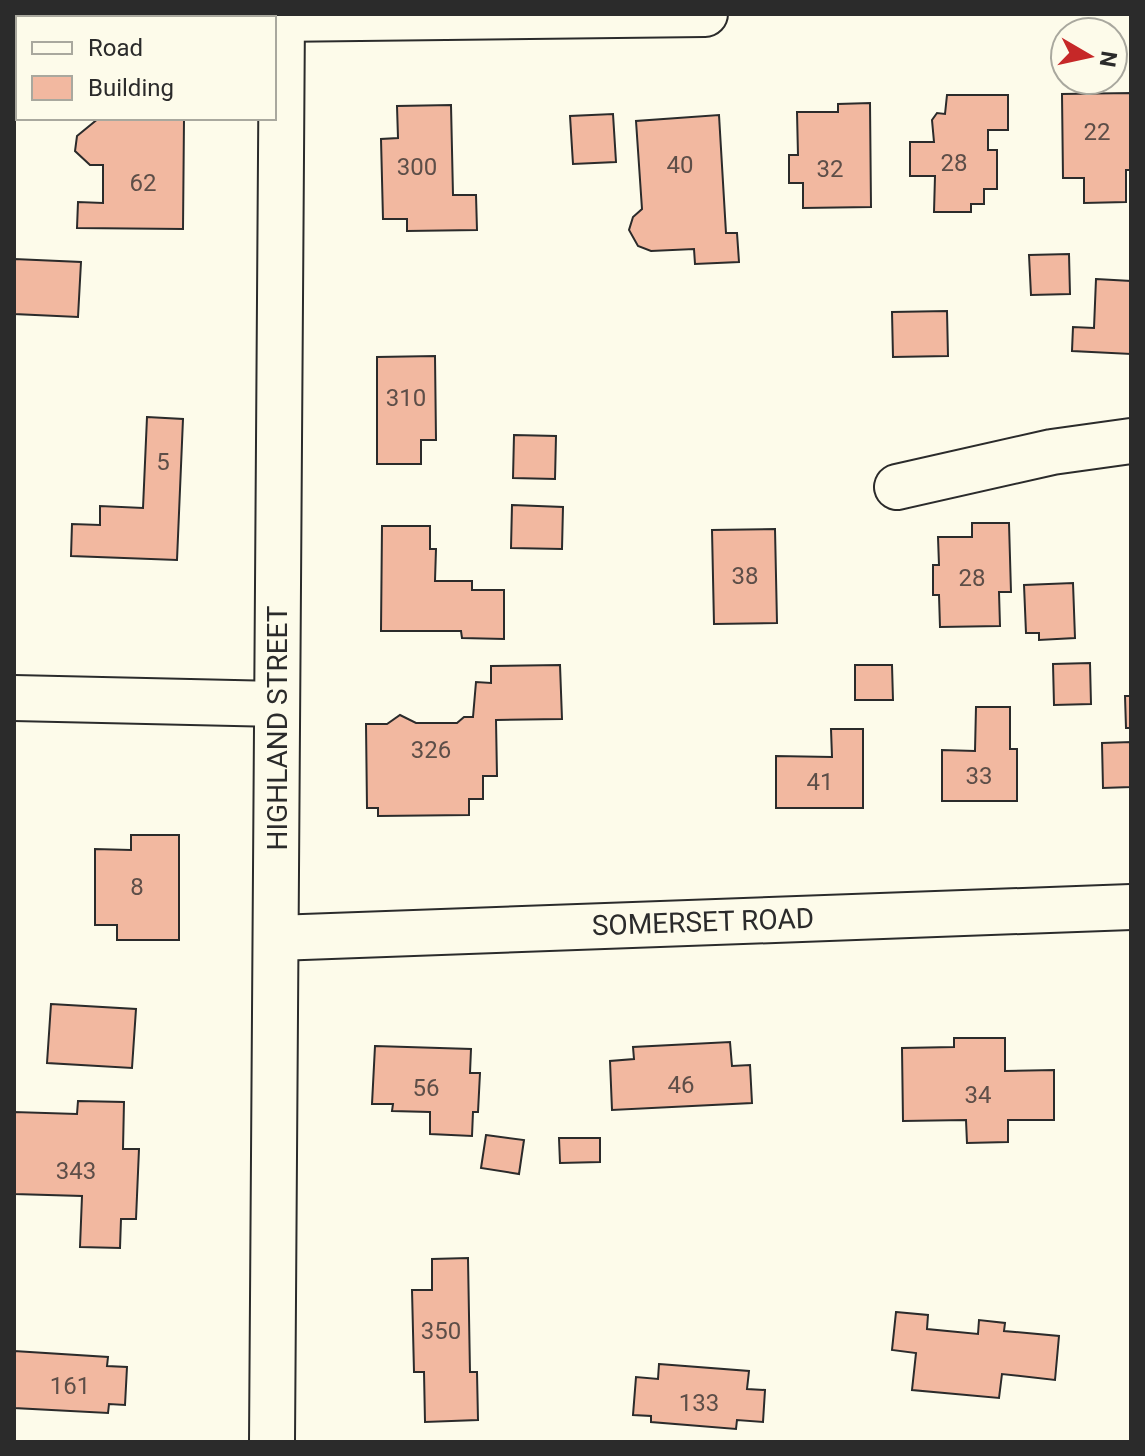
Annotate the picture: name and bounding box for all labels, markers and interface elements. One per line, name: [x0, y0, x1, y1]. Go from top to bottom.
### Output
legend: [16, 16, 276, 120]
north arrow: [1049, 16, 1129, 96]
text: Road: [88, 34, 143, 62]
text: N: [1095, 49, 1122, 69]
text: Building: [88, 74, 174, 102]
house number: 22: [1084, 118, 1110, 146]
house number: 28: [941, 149, 967, 177]
house number: 40: [667, 151, 693, 179]
house number: 300: [397, 153, 437, 181]
house number: 32: [817, 155, 843, 183]
house number: 62: [130, 169, 156, 197]
house number: 310: [386, 384, 426, 412]
house number: 5: [156, 448, 170, 476]
house number: 38: [732, 562, 758, 590]
house number: 28: [959, 564, 985, 592]
street label: HIGHLAND STREET: [261, 605, 294, 850]
house number: 326: [411, 736, 451, 764]
house number: 33: [966, 762, 992, 790]
house number: 41: [807, 768, 833, 796]
house number: 8: [130, 873, 144, 901]
street label: SOMERSET ROAD: [591, 902, 815, 942]
house number: 46: [668, 1071, 694, 1099]
house number: 56: [413, 1074, 439, 1102]
house number: 34: [965, 1081, 991, 1109]
house number: 343: [56, 1157, 96, 1185]
house number: 350: [421, 1317, 461, 1345]
house number: 161: [50, 1372, 90, 1400]
house number: 133: [679, 1389, 719, 1417]

